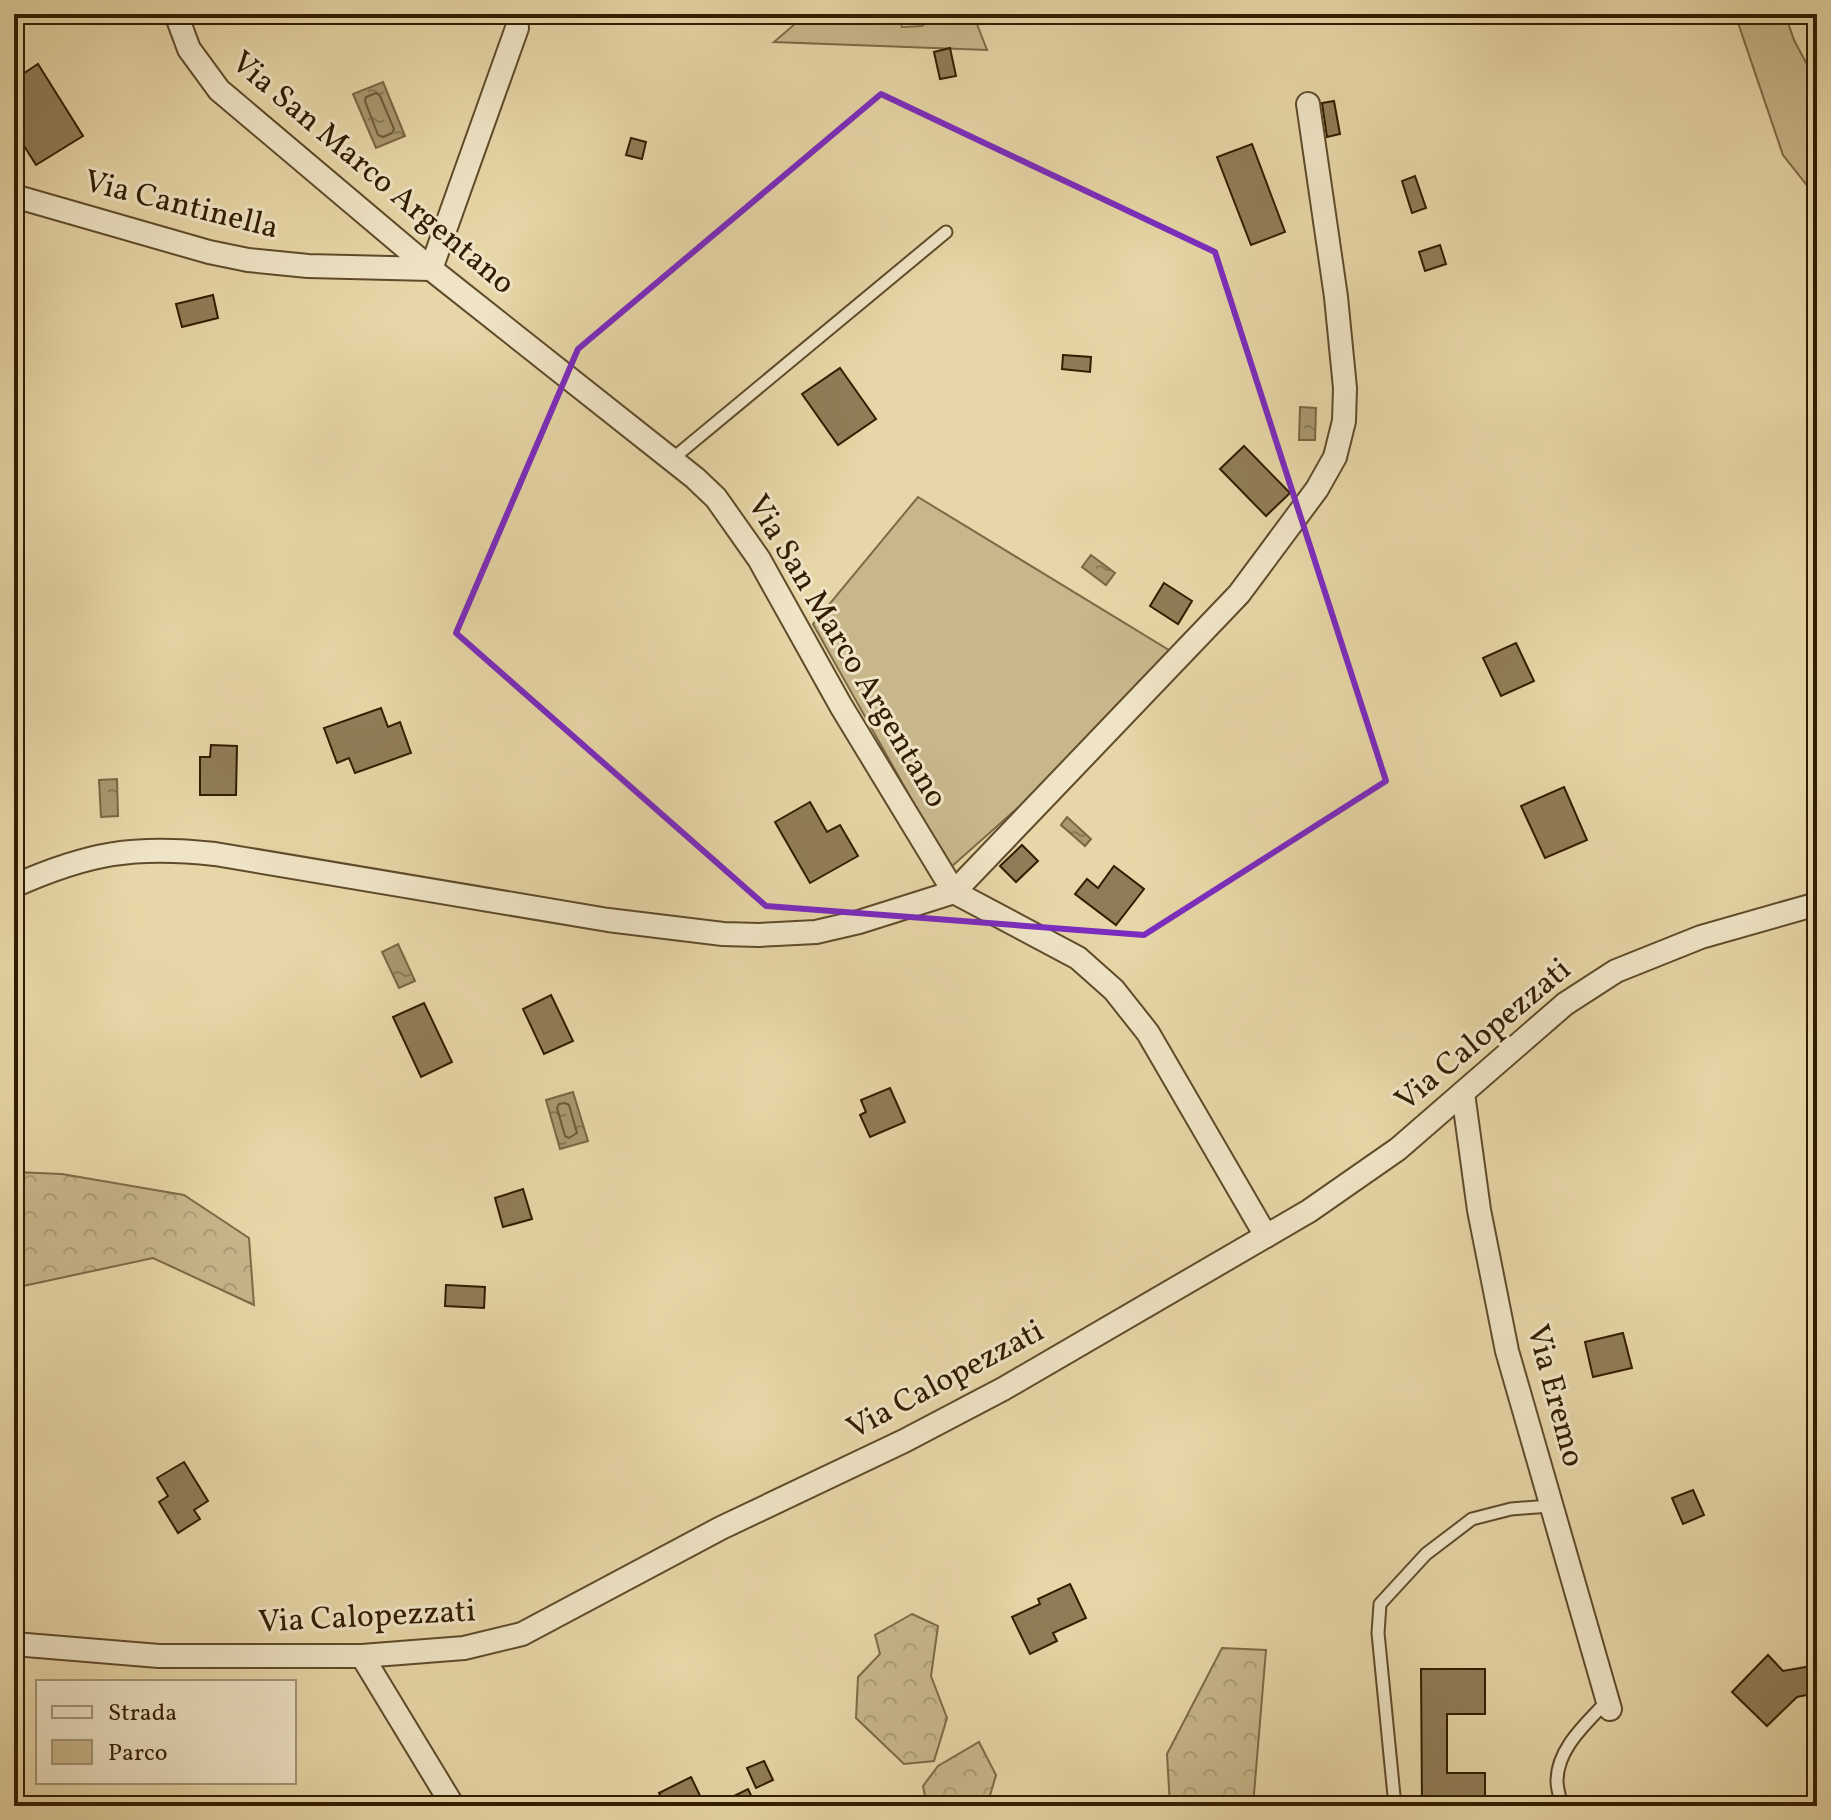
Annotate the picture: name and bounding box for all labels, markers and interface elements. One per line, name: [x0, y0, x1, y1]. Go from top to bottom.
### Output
street label: Via San Marco Argentano: [221, 42, 523, 306]
street label: Via Cantinella: [79, 161, 283, 251]
street label: Via San Marco Argentano: [735, 487, 957, 817]
street label: Via Calopezzati: [1386, 949, 1582, 1123]
street label: Via Calopezzati: [840, 1310, 1052, 1452]
street label: Via Eremo: [1514, 1320, 1594, 1472]
street label: Via Calopezzati: [257, 1590, 477, 1646]
legend: [36, 1680, 296, 1784]
text: Strada: [108, 1697, 177, 1731]
text: Parco: [108, 1737, 167, 1771]

